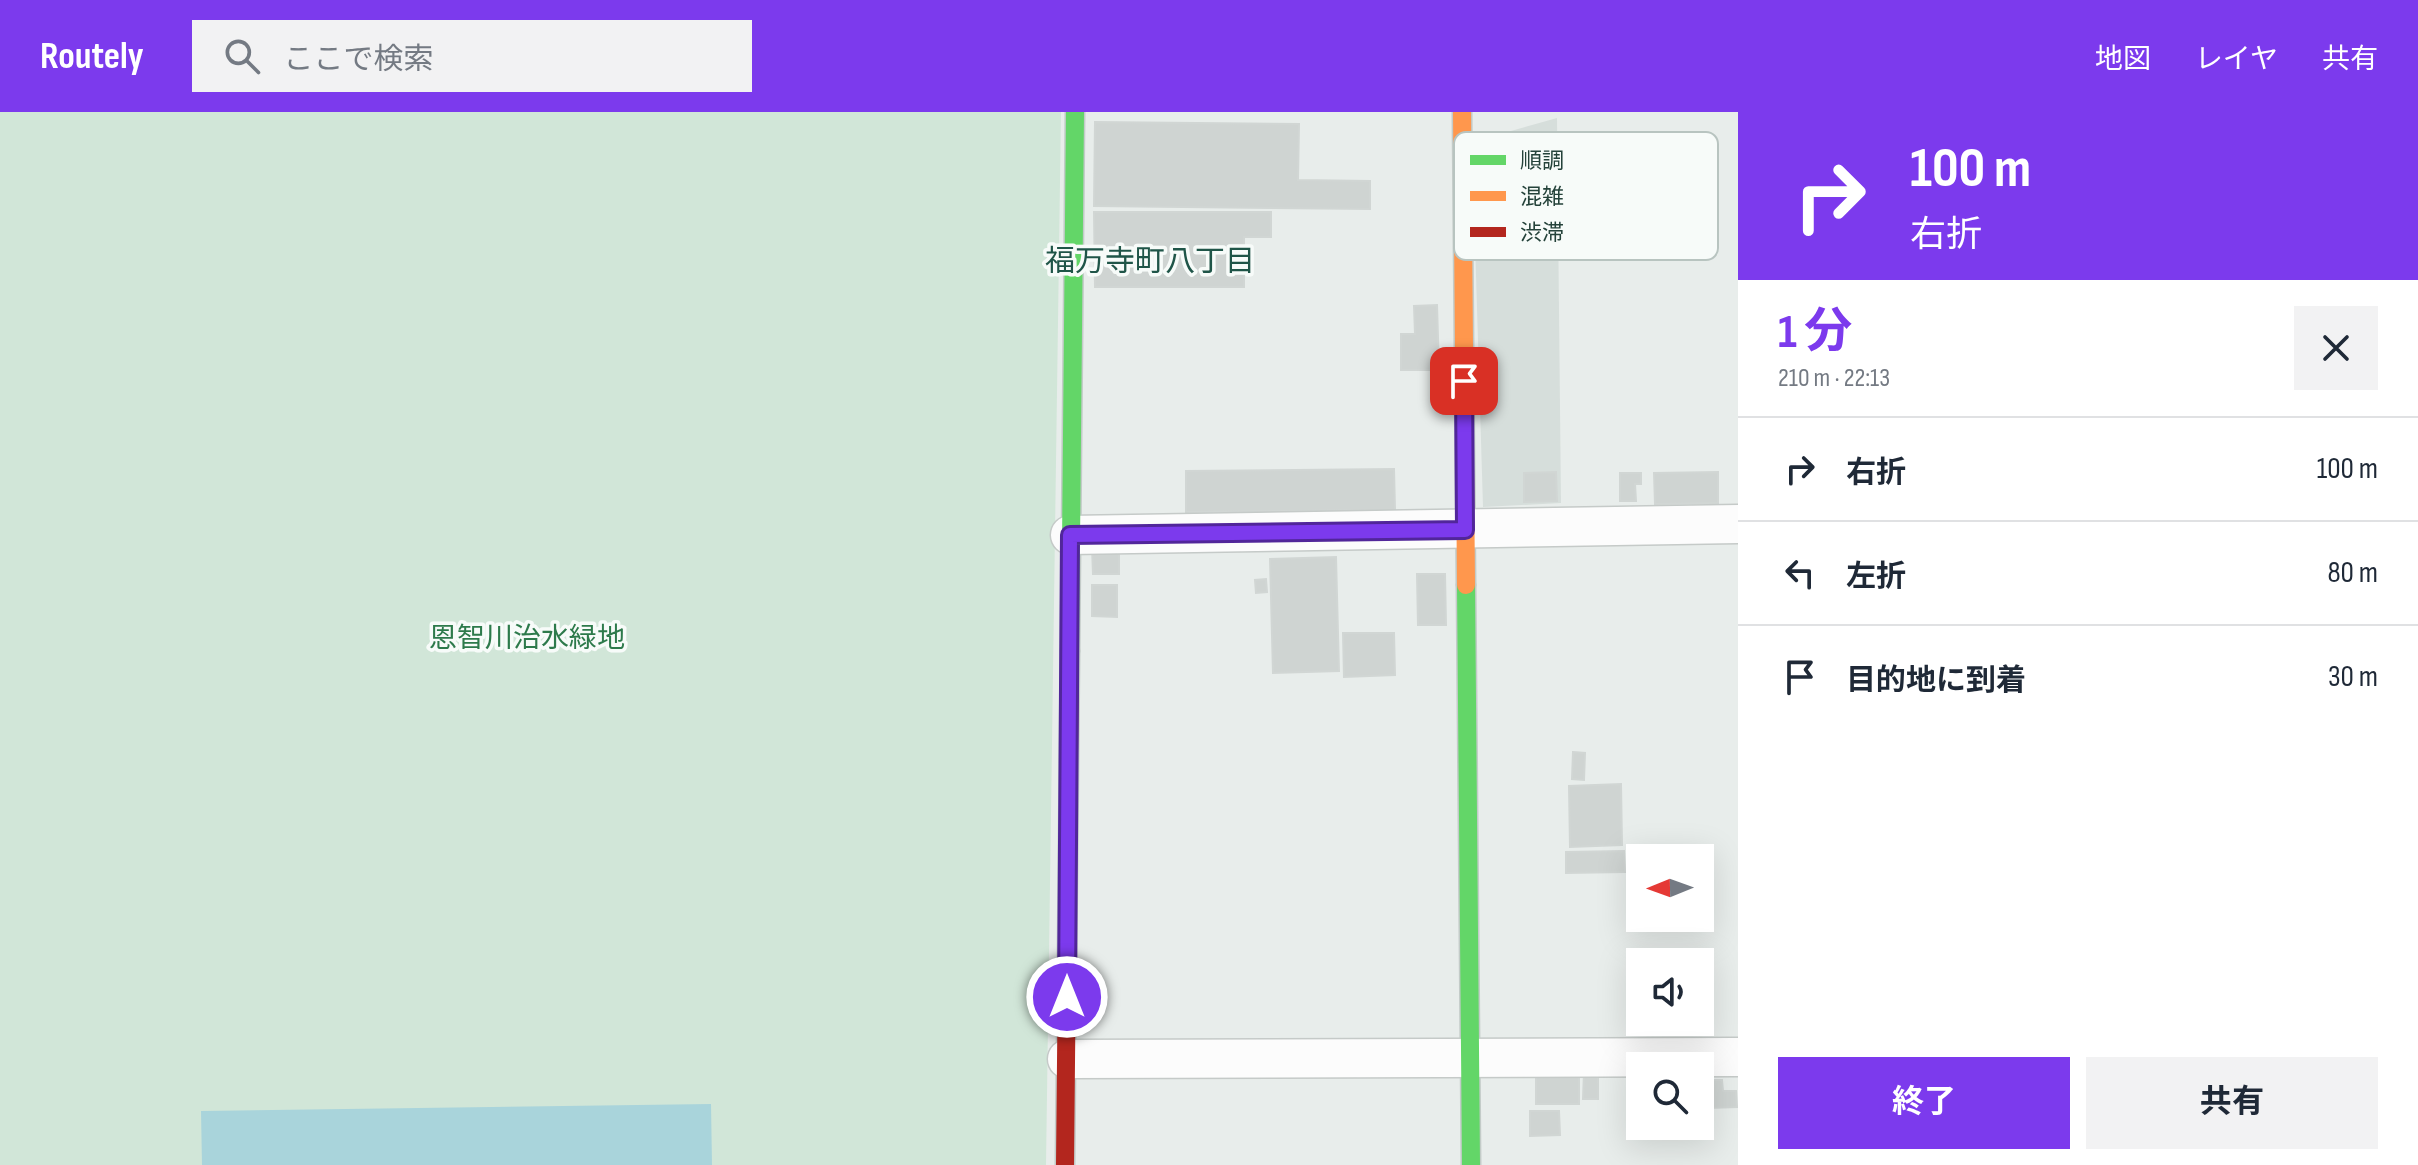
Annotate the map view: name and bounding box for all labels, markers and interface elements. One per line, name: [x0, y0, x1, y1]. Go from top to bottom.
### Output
search box: [192, 20, 752, 92]
text: Routely: [40, 34, 144, 79]
icon: search: [220, 34, 264, 78]
text: ここで検索: [284, 42, 434, 78]
text: 地図: [2095, 43, 2151, 76]
text: レイヤ: [2195, 43, 2278, 76]
text: 共有: [2322, 43, 2378, 76]
legend: [1454, 132, 1718, 260]
text: 100 m: [1910, 136, 2031, 203]
icon: right: [1778, 144, 1882, 248]
text: 順調: [1520, 148, 1564, 175]
text: 混雑: [1520, 184, 1564, 211]
text: 右折: [1910, 214, 1982, 257]
text: 渋滞: [1520, 220, 1564, 247]
district label: 福万寺町八丁目: [1045, 244, 1255, 280]
text: 1 分: [1778, 304, 1852, 361]
button: close: [2294, 306, 2378, 390]
pin: [1430, 347, 1498, 415]
icon: arrive: [1442, 359, 1486, 403]
text: 210 m · 22:13: [1778, 363, 1890, 394]
icon: right: [1778, 447, 1822, 491]
text: 100 m: [2317, 451, 2378, 487]
text: 右折: [1846, 455, 1906, 491]
icon: left: [1778, 551, 1822, 595]
text: 80 m: [2327, 555, 2378, 591]
text: 左折: [1846, 559, 1906, 595]
park label: 恩智川治水緑地: [429, 622, 625, 655]
icon: arrive: [1778, 655, 1822, 699]
text: 30 m: [2328, 659, 2378, 695]
text: 目的地に到着: [1846, 663, 2026, 699]
north arrow: [1626, 844, 1714, 932]
map controls: [1626, 844, 1714, 1140]
button: sound: [1626, 948, 1714, 1036]
position arrow: [1025, 955, 1109, 1039]
button: search: [1626, 1052, 1714, 1140]
button: 終了: [1778, 1057, 2070, 1149]
button: 共有: [2086, 1057, 2378, 1149]

